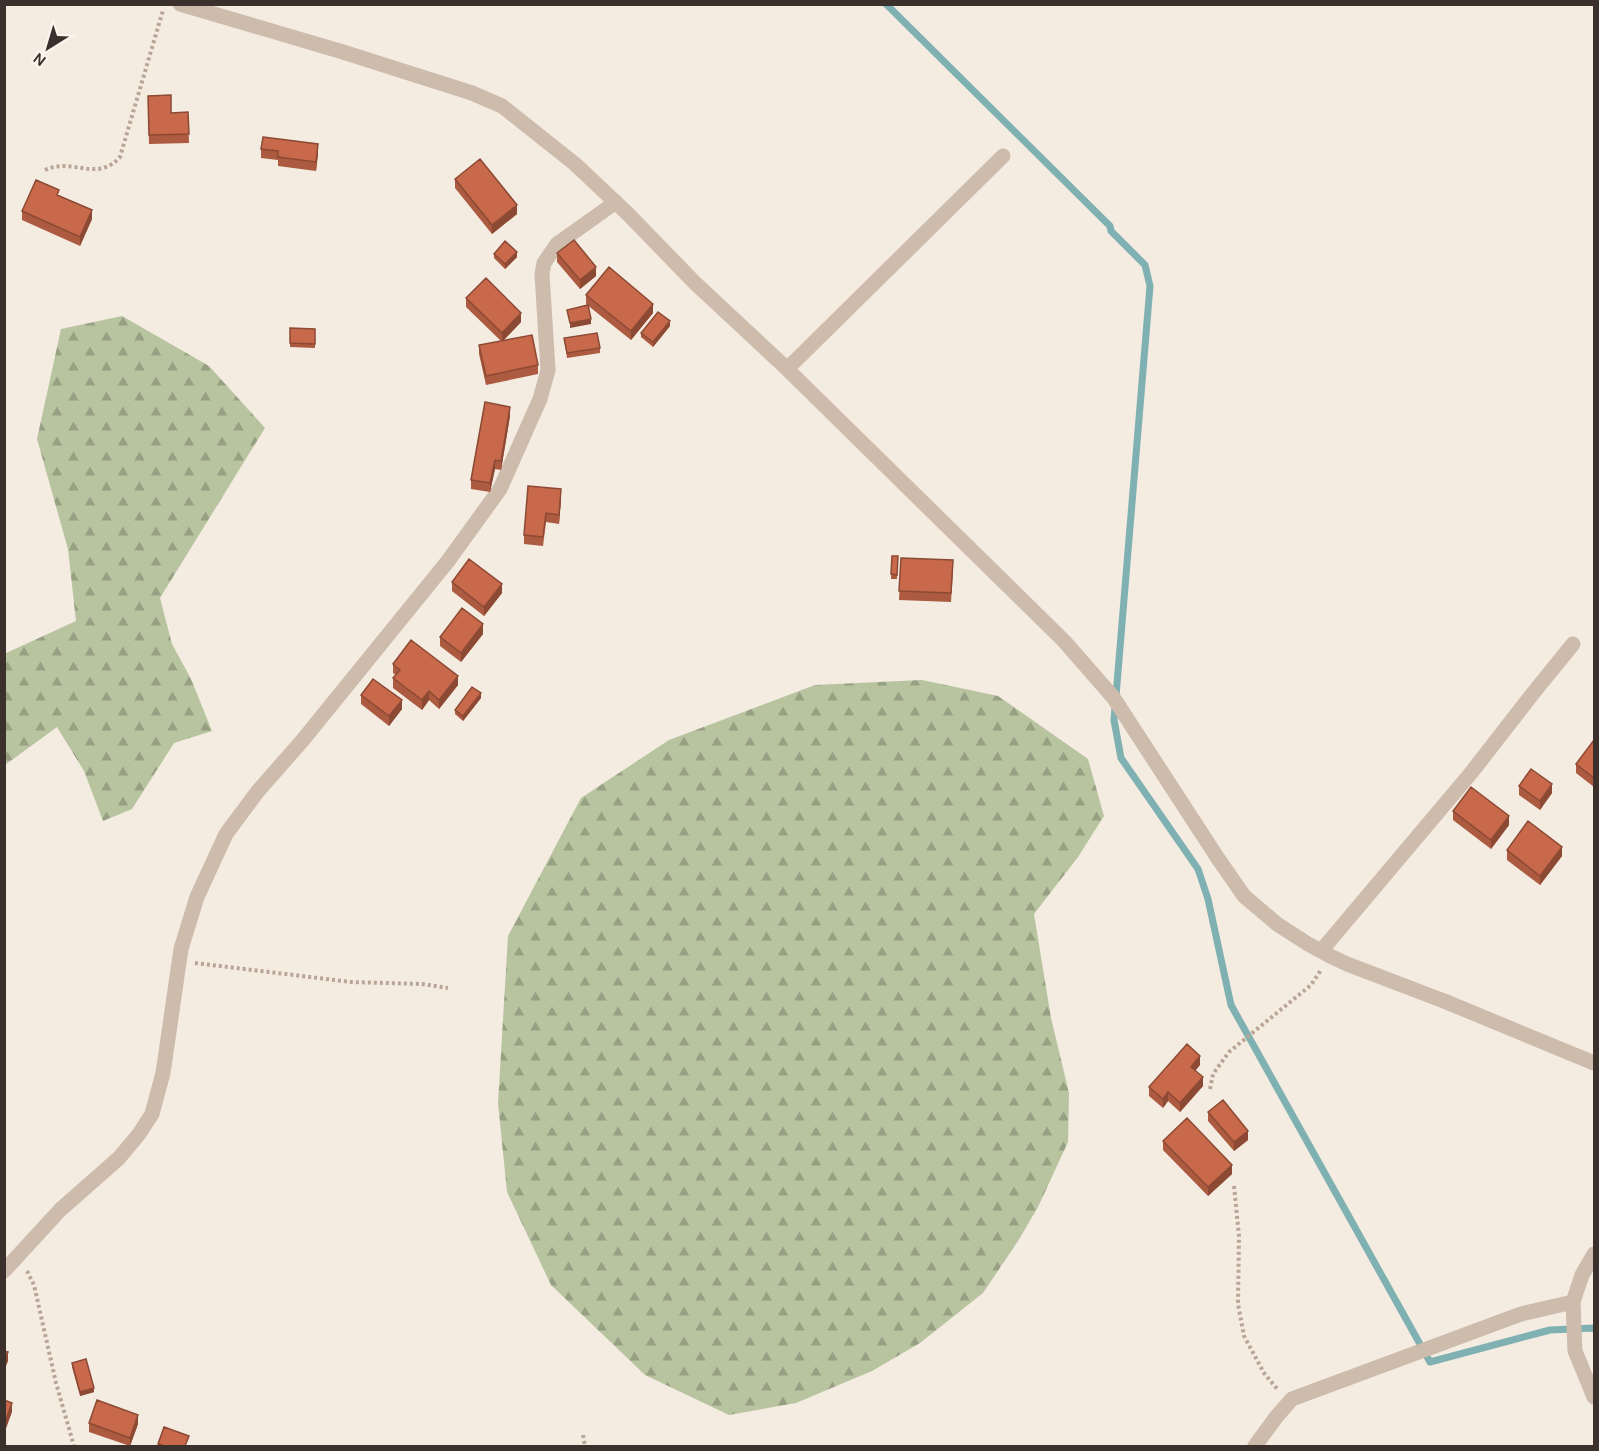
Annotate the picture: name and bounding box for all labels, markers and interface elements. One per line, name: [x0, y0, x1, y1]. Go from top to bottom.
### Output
north arrow: [18, 18, 78, 78]
text: N: [29, 49, 50, 71]

